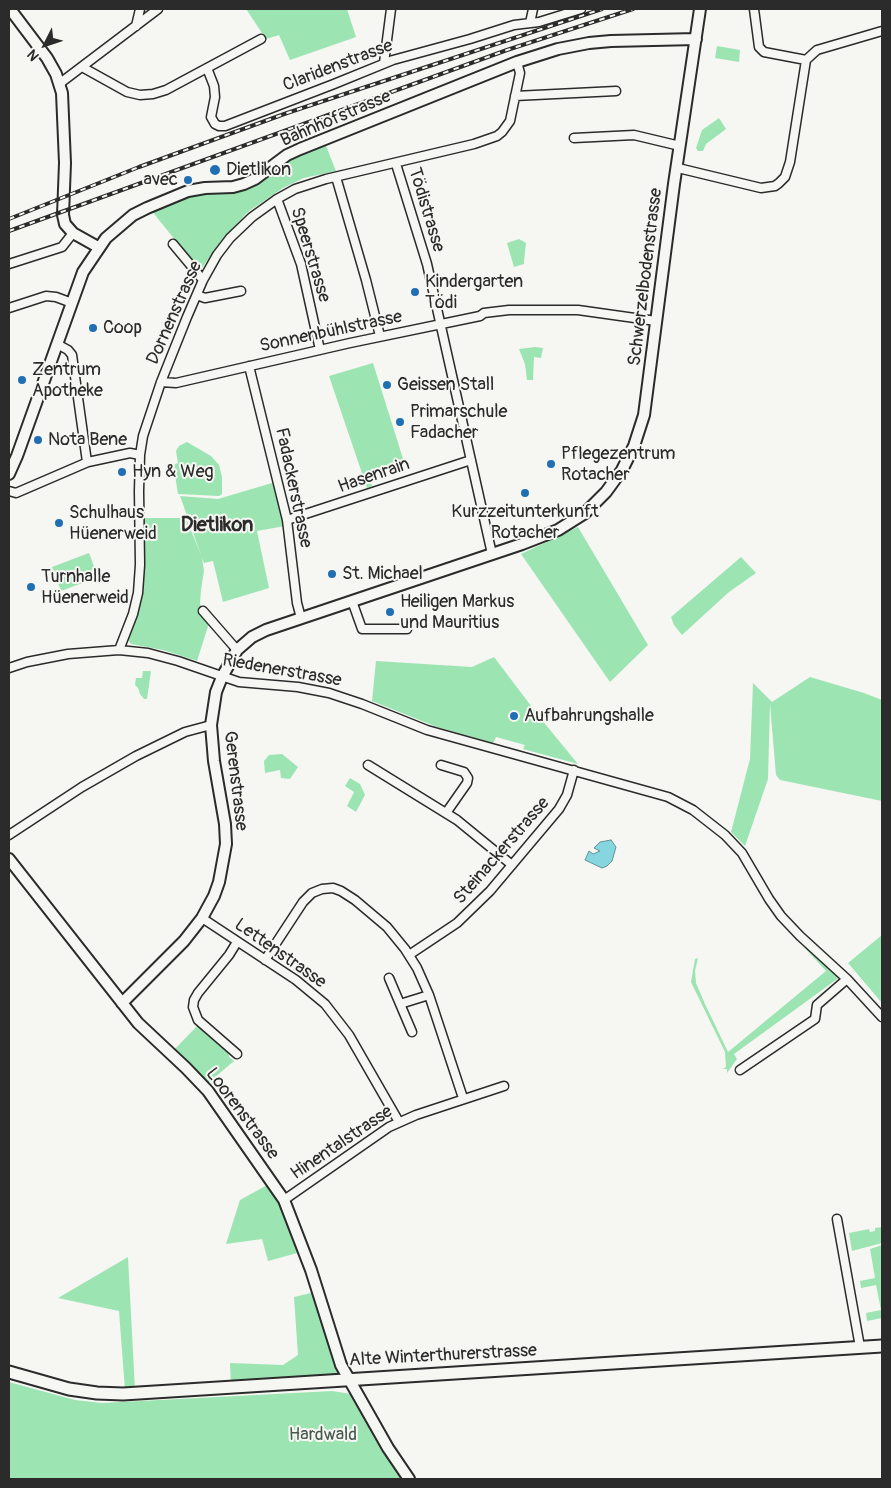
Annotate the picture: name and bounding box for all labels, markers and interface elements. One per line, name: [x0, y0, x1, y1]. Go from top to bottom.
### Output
north arrow: [20, 20, 70, 70]
street label: Claridenstrasse: [280, 35, 396, 97]
text: N: [24, 46, 43, 64]
street label: Bahnhofstrasse: [278, 86, 394, 152]
place label: Dietlikon: [226, 159, 291, 181]
marker: Dietlikon: [208, 163, 222, 177]
street label: Tödistrasse: [403, 165, 449, 255]
place label: avec: [144, 169, 178, 191]
marker: avec: [182, 174, 194, 186]
street label: Schwerzelbodenstrasse: [624, 187, 668, 367]
street label: Speerstrasse: [285, 205, 335, 305]
street label: Dornenstrasse: [143, 258, 207, 368]
place label: Kindergarten Tödi: [425, 271, 523, 314]
marker: Kindergarten Tödi: [409, 286, 421, 298]
street label: Sonnenbühlstrasse: [258, 306, 404, 358]
place label: Coop: [103, 317, 142, 339]
marker: Coop: [87, 322, 99, 334]
place label: Zentrum Apotheke: [32, 359, 103, 402]
marker: Zentrum Apotheke: [16, 374, 28, 386]
place label: Geissen Stall: [397, 374, 494, 396]
marker: Geissen Stall: [381, 379, 393, 391]
place label: Primarschule Fadacher: [410, 401, 507, 444]
marker: Primarschule Fadacher: [394, 416, 406, 428]
street label: Fadackerstrasse: [270, 426, 316, 550]
place label: Nota Bene: [48, 429, 127, 451]
marker: Nota Bene: [32, 434, 44, 446]
place label: Pflegezentrum Rotacher: [561, 443, 675, 486]
street label: Hasenrain: [335, 454, 413, 498]
marker: Pflegezentrum Rotacher: [545, 458, 557, 470]
place label: Hyn & Weg: [132, 461, 214, 483]
marker: Hyn & Weg: [116, 466, 128, 478]
marker: Kurzzeitunterkunft Rotacher: [519, 487, 531, 499]
place label: Kurzzeitunterkunft Rotacher: [451, 501, 599, 544]
place label: Schulhaus Hüenerweid: [69, 502, 157, 544]
district label: Dietlikon: [181, 514, 253, 538]
marker: Schulhaus Hüenerweid: [53, 517, 65, 529]
place label: St. Michael: [342, 563, 423, 585]
place label: Turnhalle Hüenerweid: [41, 566, 129, 608]
marker: St. Michael: [326, 568, 338, 580]
marker: Turnhalle Hüenerweid: [25, 581, 37, 593]
place label: Heiligen Markus und Mauritius: [400, 591, 514, 634]
marker: Heiligen Markus und Mauritius: [384, 606, 396, 618]
street label: Riedenerstrasse: [221, 650, 343, 692]
place label: Aufbahrungshalle: [524, 705, 654, 727]
marker: Aufbahrungshalle: [508, 710, 520, 722]
street label: Gerenstrasse: [218, 730, 252, 832]
street label: Steinackerstrasse: [449, 793, 555, 909]
street label: Lettenstrasse: [230, 914, 330, 994]
street label: Loorenstrasse: [201, 1064, 283, 1164]
street label: Hinentalstrasse: [287, 1101, 397, 1185]
street label: Alte Winterthurerstrasse: [348, 1340, 538, 1372]
park label: Hardwald: [289, 1424, 357, 1446]

